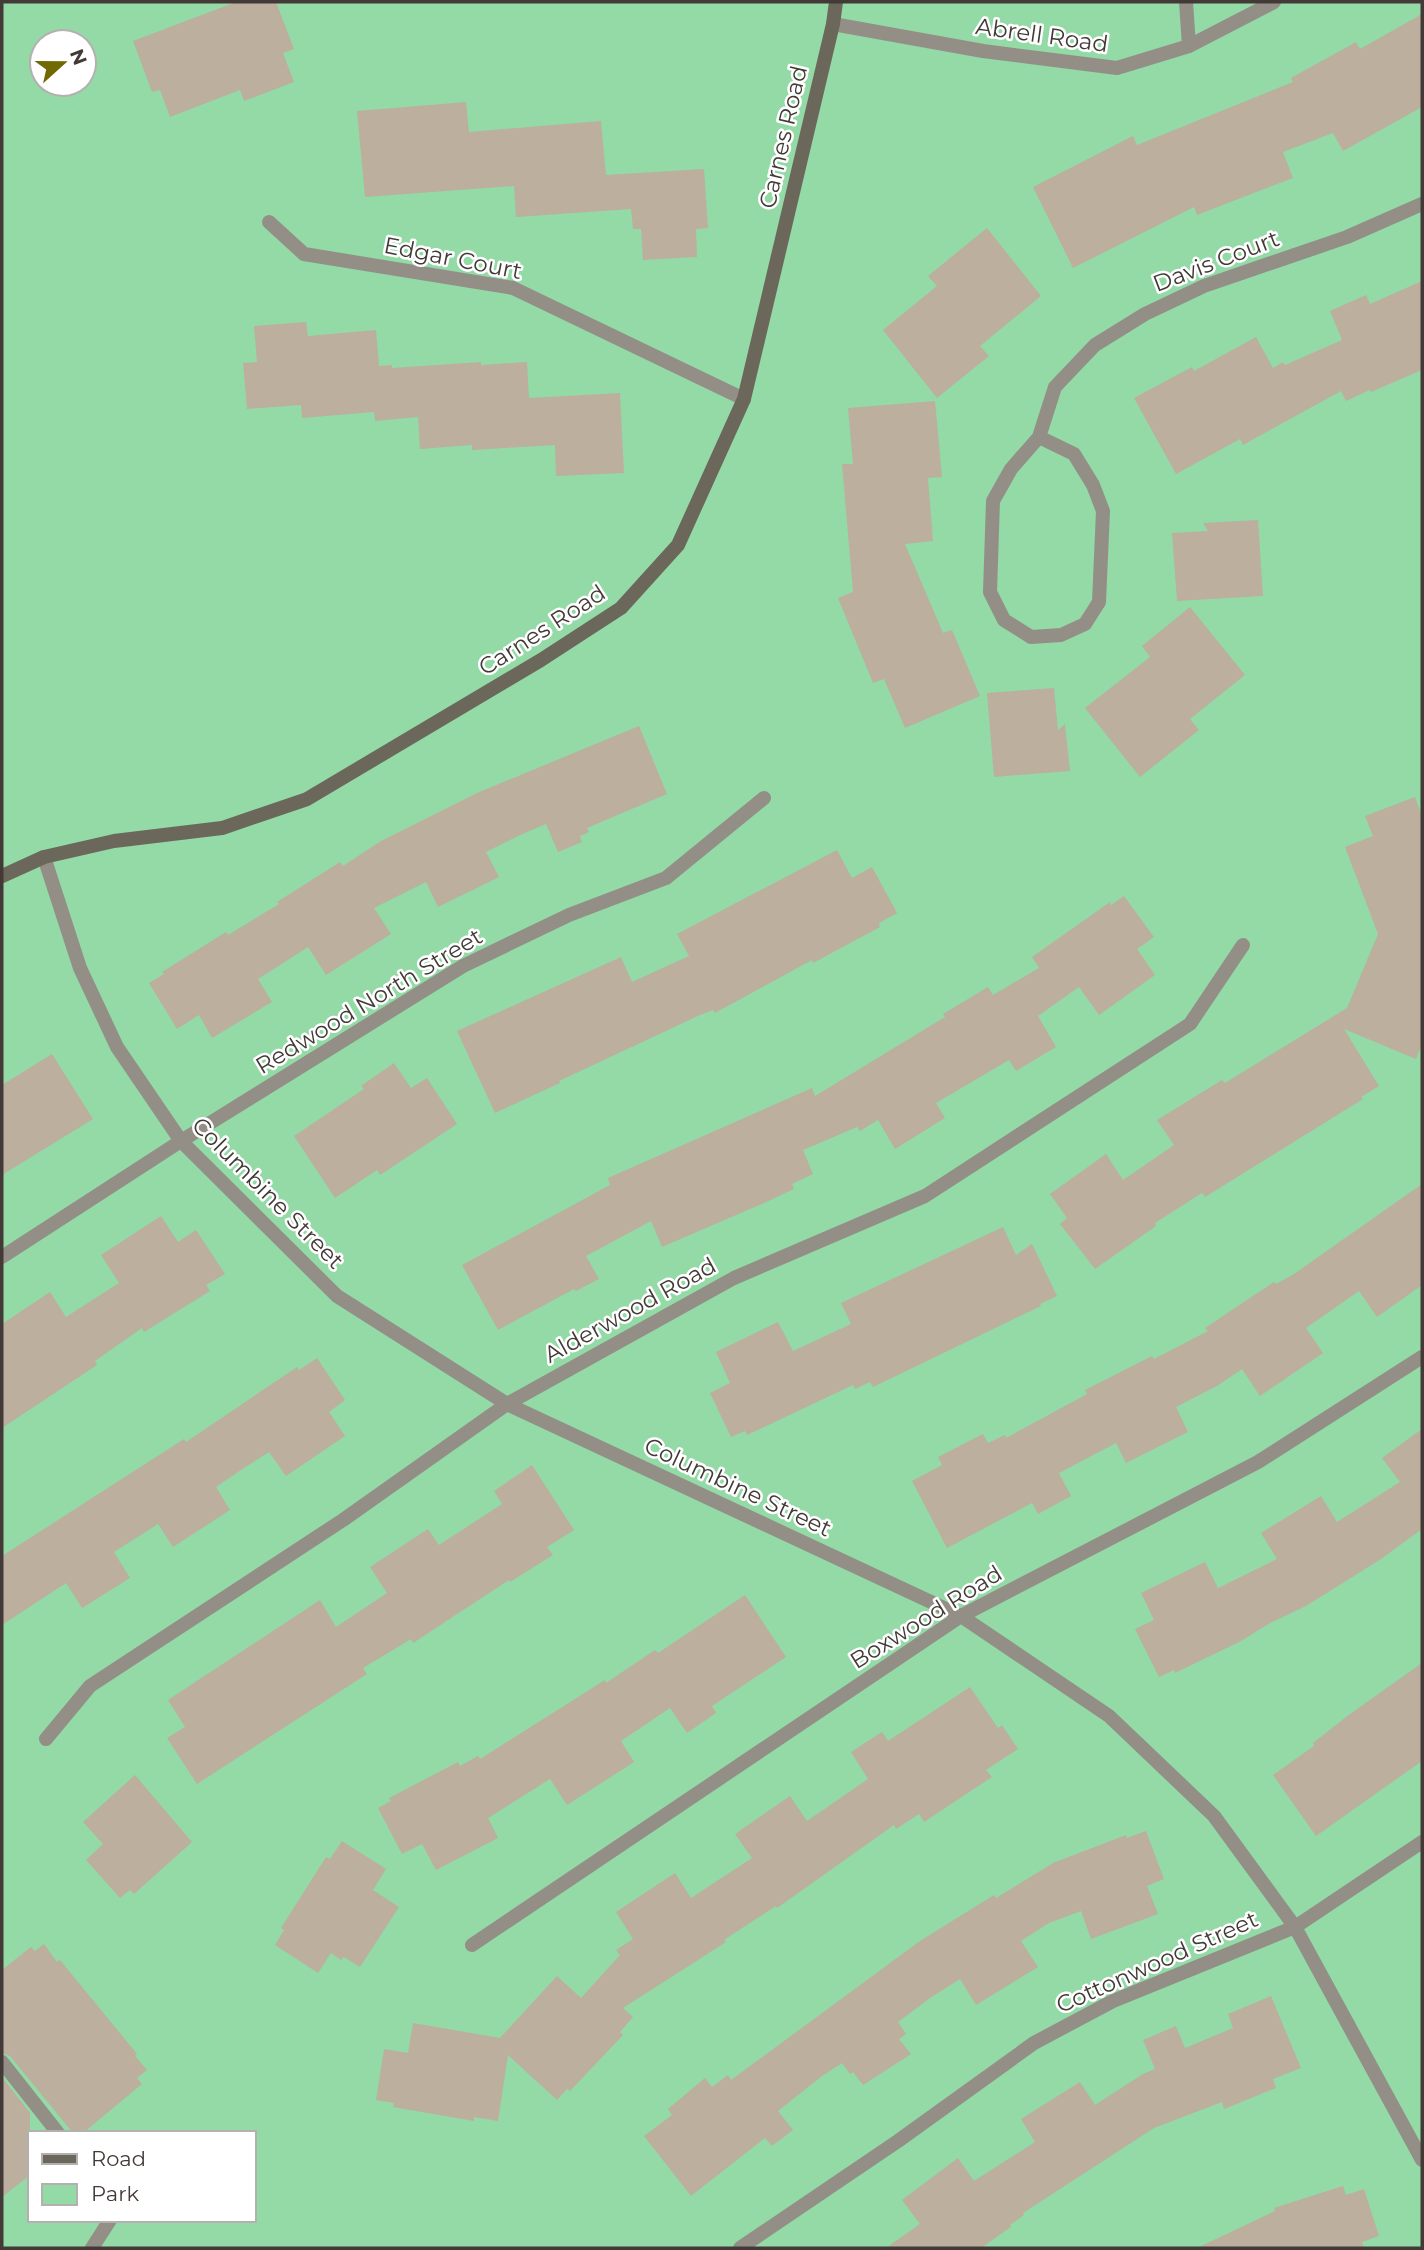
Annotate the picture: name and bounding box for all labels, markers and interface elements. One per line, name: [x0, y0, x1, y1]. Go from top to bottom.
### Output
street label: Abrell Road: [974, 12, 1110, 58]
north arrow: [28, 28, 98, 98]
text: N: [65, 46, 92, 68]
street label: Carnes Road: [753, 63, 813, 211]
street label: Davis Court: [1149, 224, 1283, 298]
street label: Edgar Court: [382, 231, 524, 285]
street label: Carnes Road: [473, 579, 611, 681]
street label: Redwood North Street: [251, 922, 487, 1080]
street label: Columbine Street: [186, 1111, 350, 1275]
street label: Alderwood Road: [539, 1251, 721, 1369]
street label: Columbine Street: [640, 1431, 836, 1543]
street label: Boxwood Road: [845, 1559, 1007, 1675]
street label: Cottonwood Street: [1052, 1905, 1262, 2019]
legend: [28, 2131, 256, 2222]
text: Road: [91, 2146, 146, 2171]
text: Park: [91, 2181, 139, 2206]

